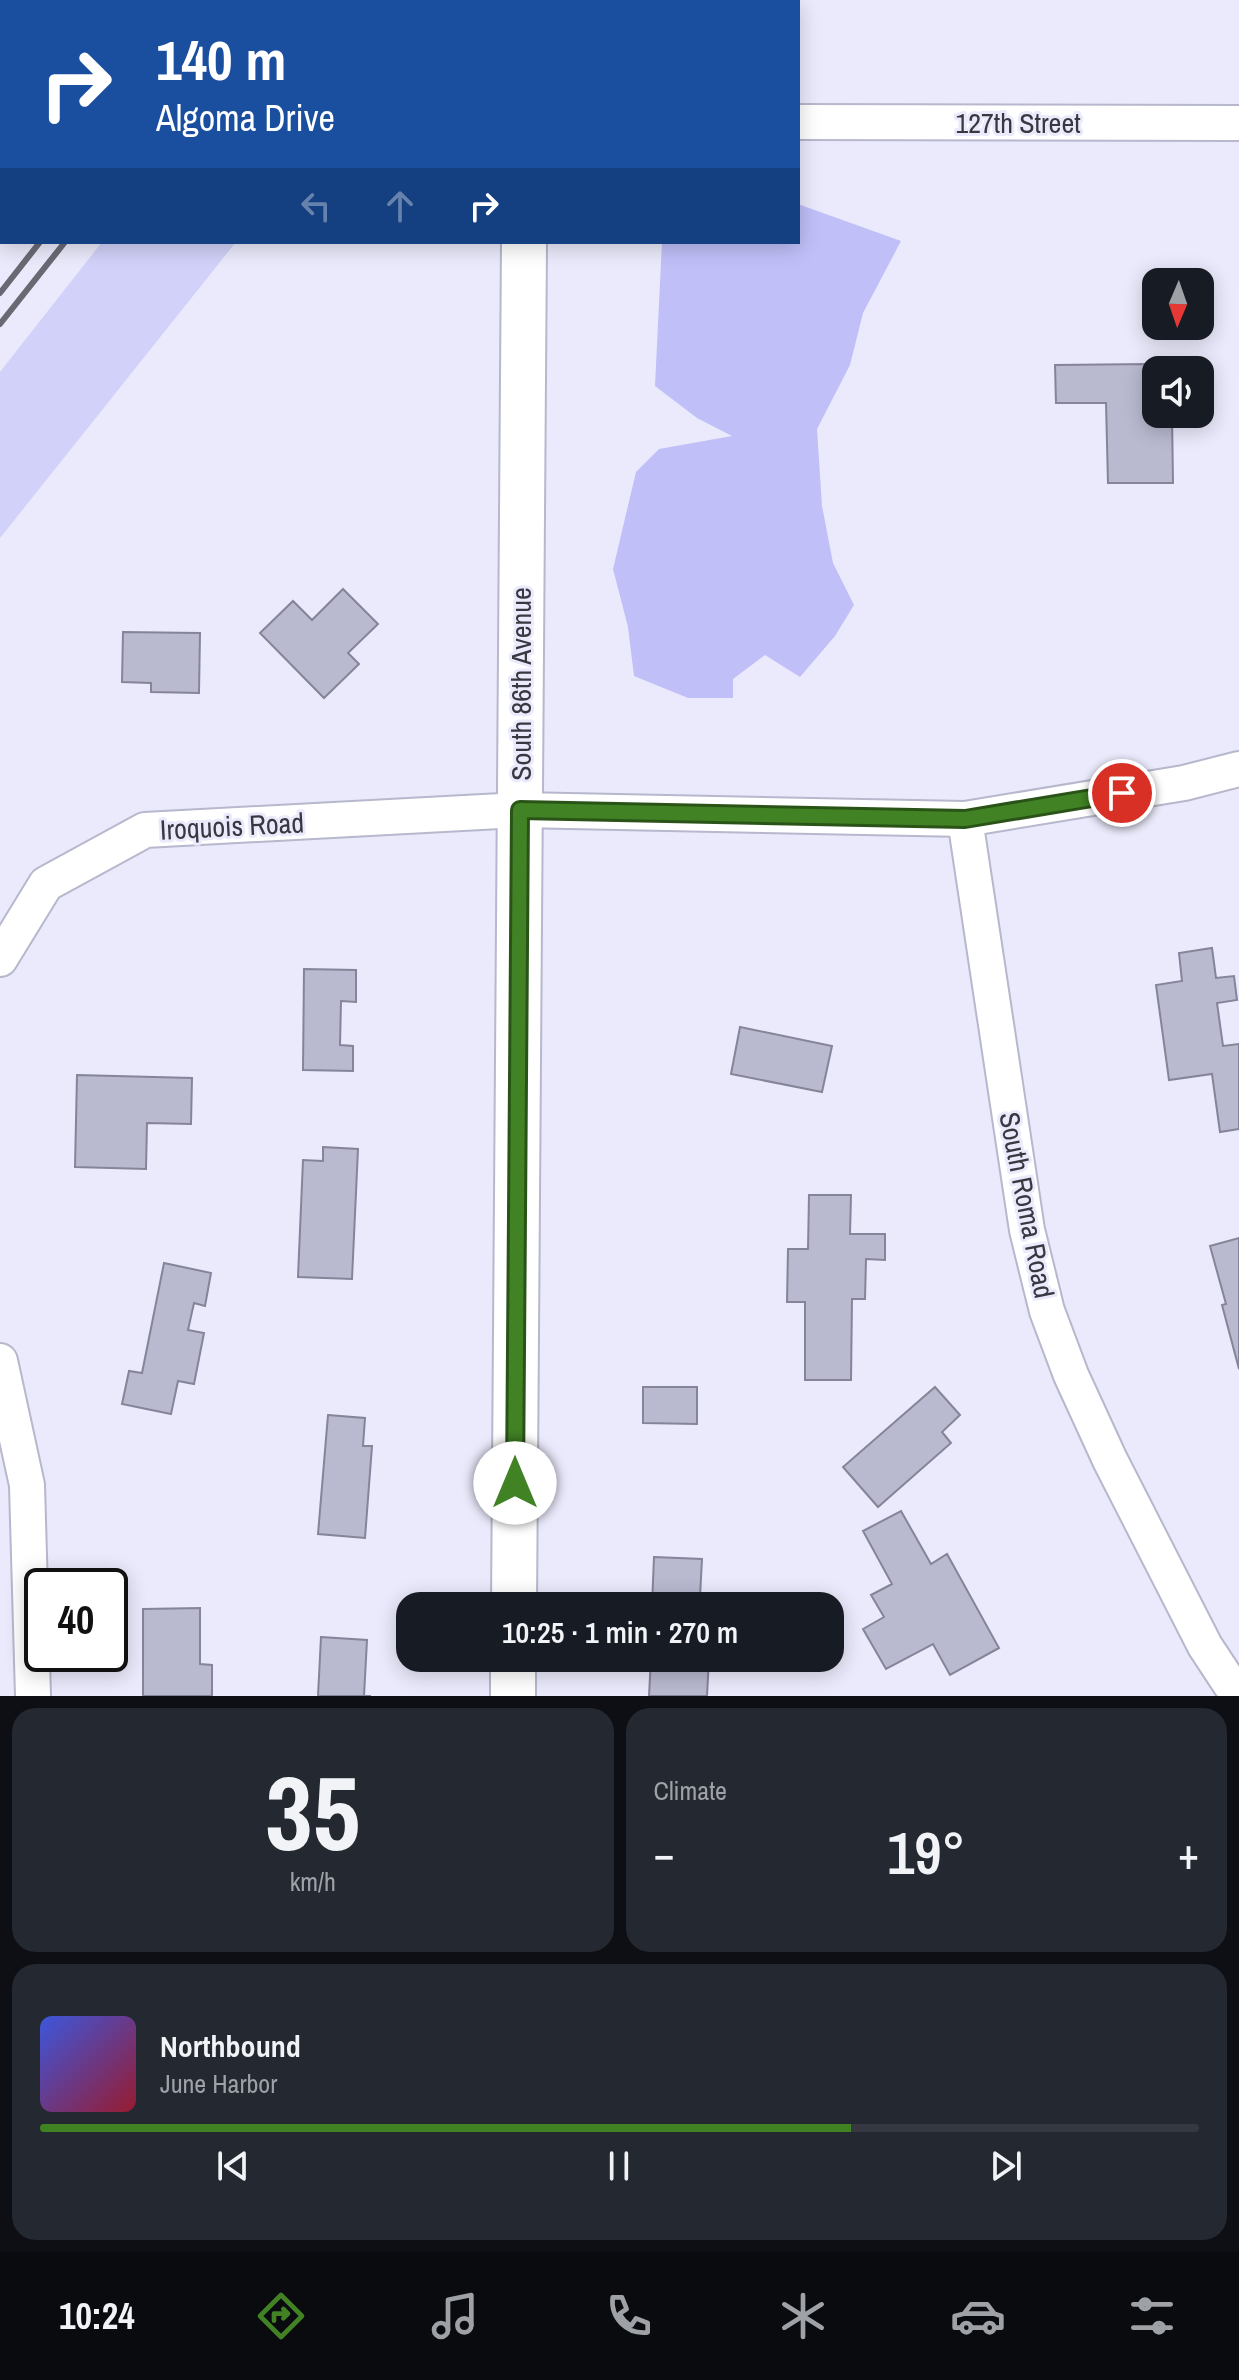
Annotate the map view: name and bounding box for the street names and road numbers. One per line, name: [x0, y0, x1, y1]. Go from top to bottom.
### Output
street label: 127th Street: [955, 104, 1081, 142]
street label: South 86th Avenue: [502, 587, 540, 781]
street label: Iroquois Road: [159, 803, 305, 849]
street label: South Roma Road: [990, 1109, 1064, 1301]

